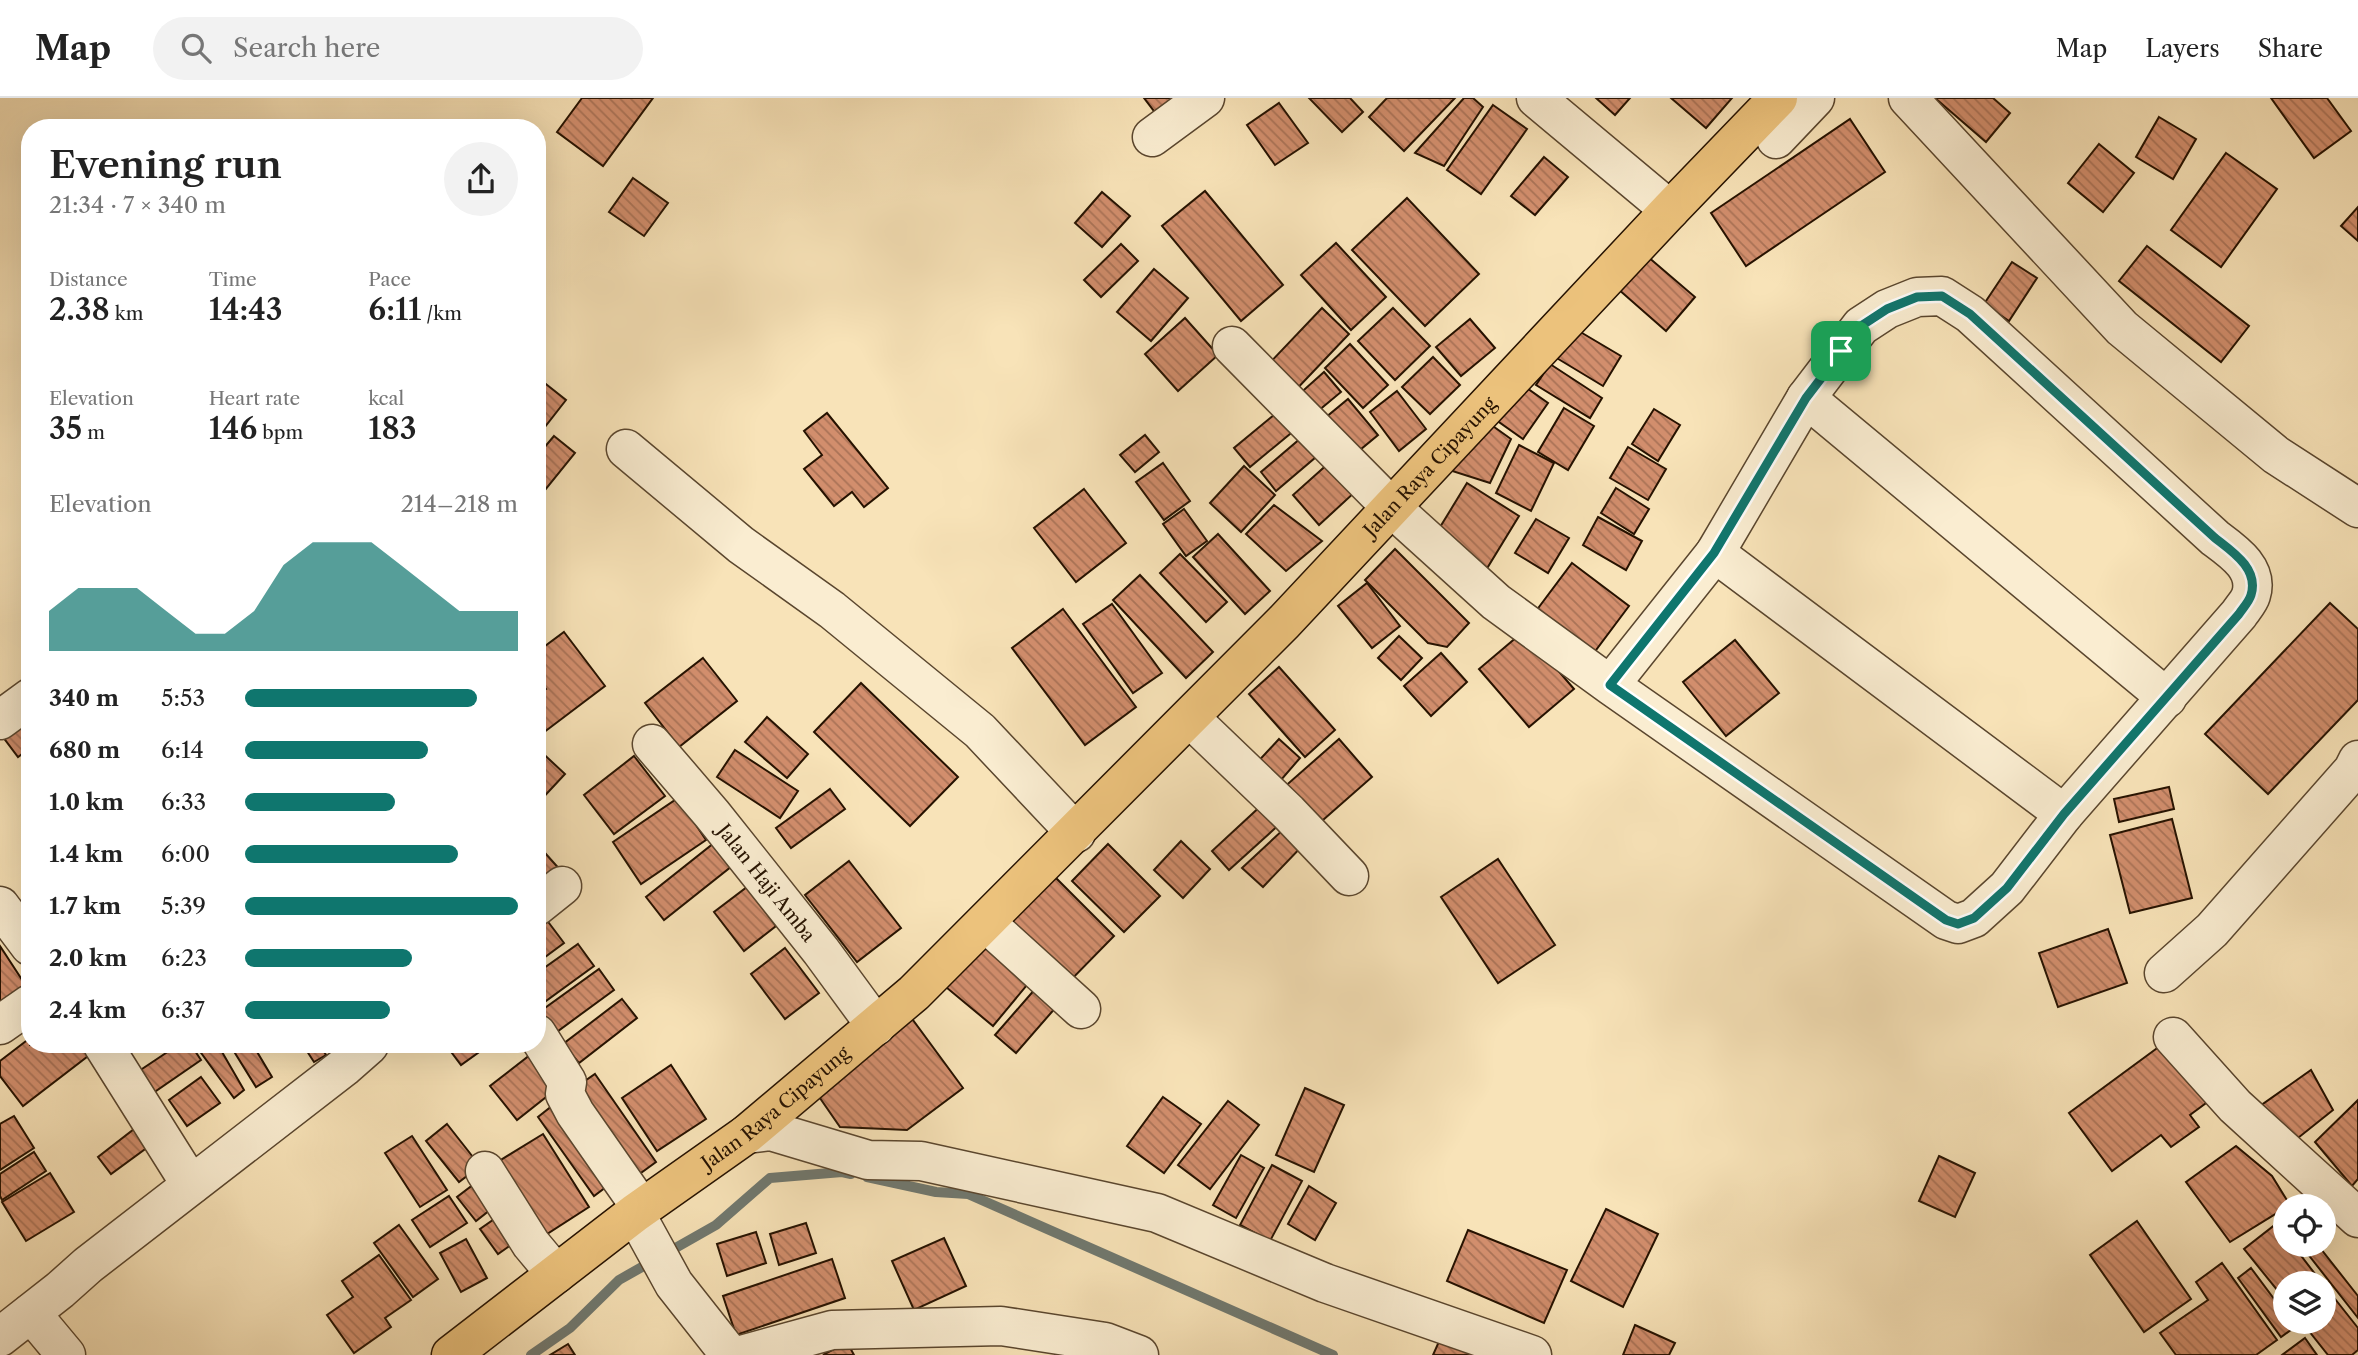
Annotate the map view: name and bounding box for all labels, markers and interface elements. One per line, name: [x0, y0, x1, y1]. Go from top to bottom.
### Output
search box: [153, 17, 643, 80]
text: Map: [35, 28, 111, 69]
icon: search: [177, 29, 215, 67]
text: Search here: [233, 32, 380, 64]
text: Map: [2056, 34, 2107, 63]
text: Layers: [2145, 34, 2220, 63]
text: Share: [2258, 34, 2323, 63]
text: Evening run: [49, 141, 282, 188]
button: share: [444, 142, 518, 216]
text: 21:34 · 7 × 340 m: [49, 191, 226, 219]
text: Distance: [49, 268, 128, 291]
text: Time: [209, 268, 257, 291]
text: Pace: [368, 268, 411, 291]
text: 2.38: [49, 291, 110, 328]
text: 14:43: [209, 291, 283, 328]
text: 6:11: [368, 291, 421, 328]
text: km: [110, 302, 144, 325]
text: /km: [421, 302, 462, 325]
pin: [1811, 321, 1871, 381]
icon: arrive: [1822, 332, 1860, 370]
text: Elevation: [49, 387, 134, 410]
text: Heart rate: [209, 387, 300, 410]
text: kcal: [368, 387, 404, 410]
street label: Jalan Raya Cipayung: [1356, 391, 1501, 544]
text: 35: [49, 410, 82, 447]
text: 146: [209, 410, 257, 447]
text: 183: [368, 410, 417, 447]
text: m: [82, 421, 105, 444]
text: bpm: [257, 421, 303, 444]
text: Elevation: [49, 490, 152, 518]
text: 214–218 m: [401, 490, 518, 518]
text: 340 m: [49, 684, 119, 712]
text: 5:53: [161, 684, 205, 712]
text: 680 m: [49, 736, 120, 764]
text: 6:14: [161, 736, 204, 764]
text: 1.0 km: [49, 788, 124, 816]
text: 6:33: [161, 788, 206, 816]
street label: Jalan Haji Amba: [711, 817, 821, 946]
text: 1.4 km: [49, 840, 123, 868]
text: 6:00: [161, 840, 210, 868]
text: 1.7 km: [49, 892, 121, 920]
text: 5:39: [161, 892, 206, 920]
text: 2.0 km: [49, 944, 127, 972]
text: 6:23: [161, 944, 207, 972]
text: 2.4 km: [49, 996, 126, 1024]
text: 6:37: [161, 996, 205, 1024]
street label: Jalan Raya Cipayung: [694, 1041, 855, 1176]
map controls: [2273, 1194, 2336, 1334]
button: locate: [2273, 1194, 2336, 1257]
button: layers: [2273, 1271, 2336, 1334]

